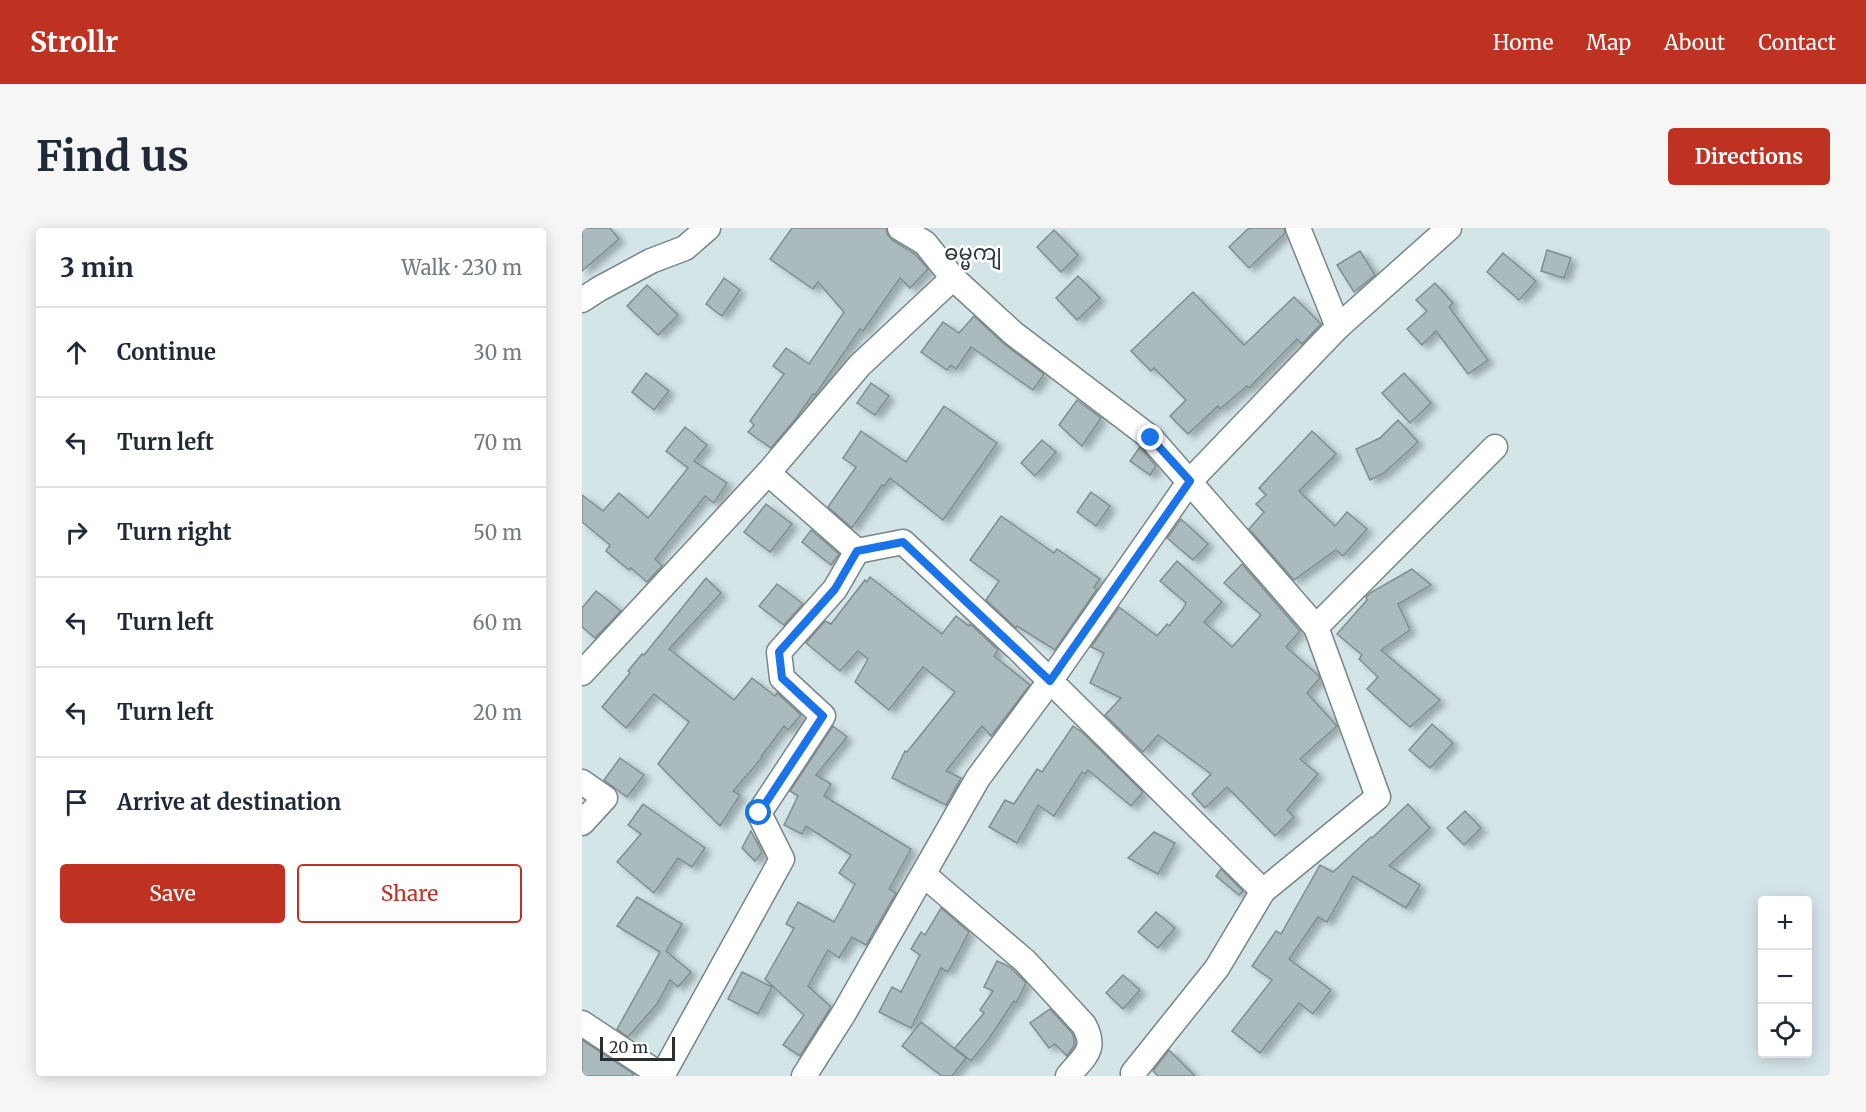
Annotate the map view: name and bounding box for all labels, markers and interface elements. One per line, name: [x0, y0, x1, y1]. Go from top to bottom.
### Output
text: Strollr: [30, 24, 118, 60]
text: Home: [1493, 29, 1553, 56]
text: Map: [1586, 29, 1631, 56]
text: About: [1664, 29, 1725, 56]
text: Contact: [1758, 29, 1836, 56]
button: Directions: [1668, 128, 1830, 185]
text: Find us: [36, 130, 189, 182]
district label: ဓမ္မကျ: [944, 239, 1002, 271]
text: 3 min: [60, 251, 134, 284]
text: Walk · 230 m: [402, 255, 522, 280]
icon: ahead: [60, 336, 93, 369]
text: Continue: [117, 338, 216, 366]
text: 30 m: [473, 340, 522, 365]
route end: [1137, 424, 1163, 450]
icon: left: [60, 426, 93, 459]
text: Turn left: [117, 428, 214, 456]
text: 70 m: [474, 430, 522, 455]
icon: right: [60, 516, 93, 549]
text: Turn right: [117, 518, 231, 546]
text: 50 m: [473, 520, 522, 545]
icon: left: [60, 606, 93, 639]
text: Turn left: [117, 608, 214, 636]
text: 60 m: [472, 610, 522, 635]
icon: left: [60, 696, 93, 729]
text: Turn left: [117, 698, 214, 726]
text: 20 m: [473, 700, 522, 725]
icon: arrive: [60, 786, 93, 819]
text: Arrive at destination: [117, 788, 341, 816]
route start: [745, 799, 771, 825]
button: Save: [60, 864, 285, 923]
button: Share: [297, 864, 522, 923]
map controls: [1758, 896, 1812, 1058]
button: +: [1758, 896, 1812, 950]
button: −: [1758, 950, 1812, 1004]
button: locate: [1758, 1004, 1812, 1058]
scale bar: [600, 1034, 675, 1062]
text: 20 m: [609, 1037, 648, 1057]

